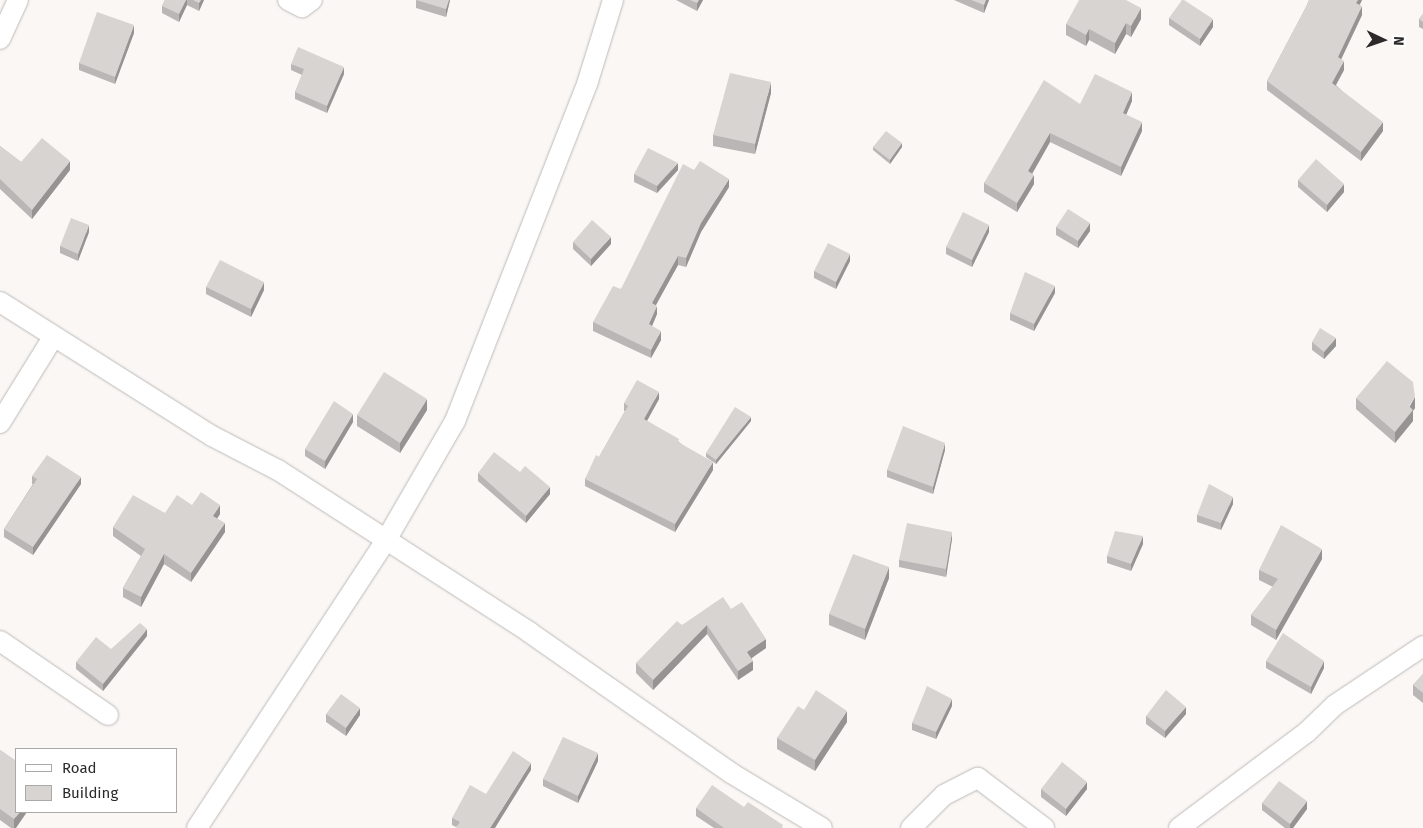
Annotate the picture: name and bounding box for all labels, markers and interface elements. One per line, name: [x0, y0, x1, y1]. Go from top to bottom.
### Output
north arrow: [1358, 15, 1408, 65]
text: N: [1390, 36, 1407, 46]
legend: [15, 748, 178, 813]
text: Road: [62, 759, 97, 777]
text: Building: [62, 784, 118, 802]

